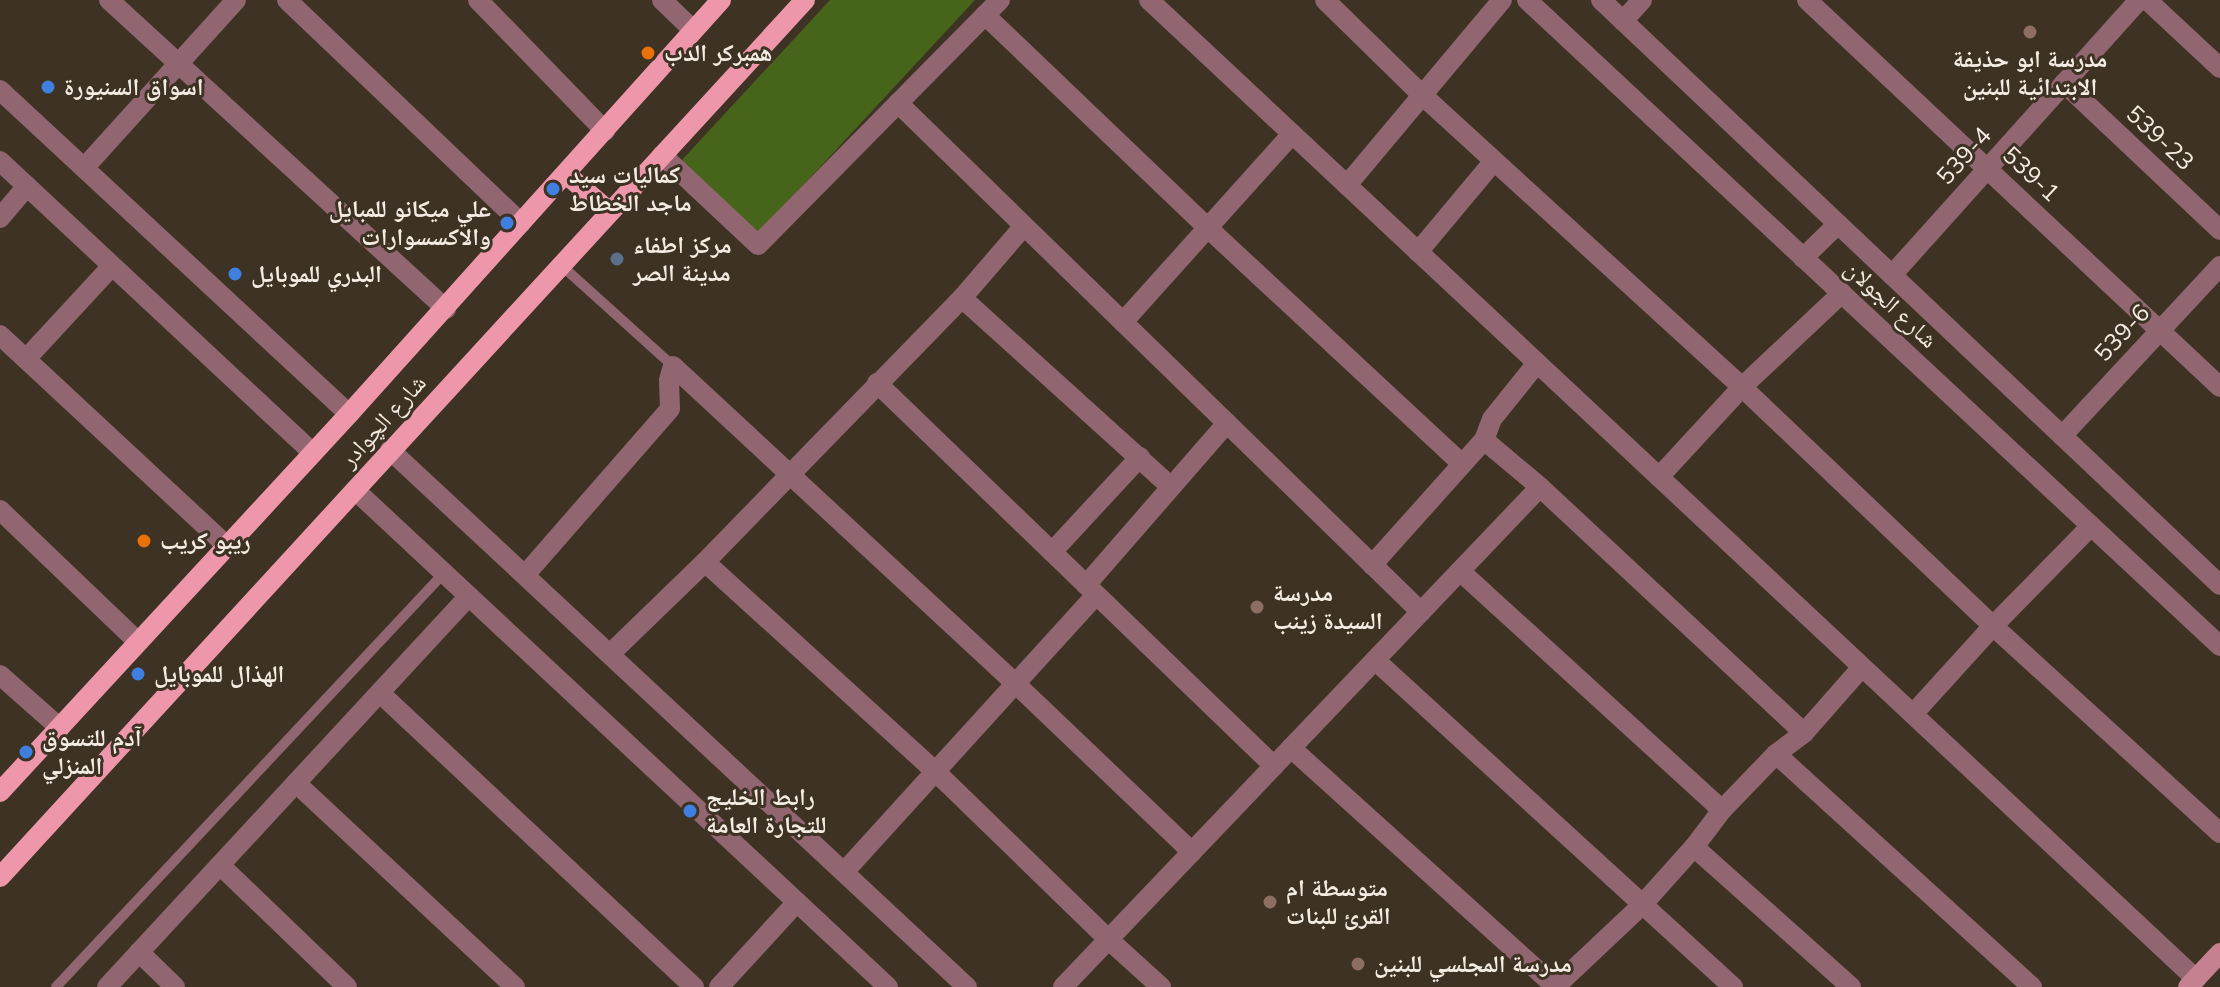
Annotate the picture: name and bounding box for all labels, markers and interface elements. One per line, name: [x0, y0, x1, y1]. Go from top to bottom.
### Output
marker: مدرسة ابو حذيفة الابتدائية للبنين: [2021, 23, 2039, 41]
place label: همبركر الدب: [664, 37, 772, 69]
place label: مدرسة ابو حذيفة الابتدائية للبنين: [1953, 43, 2107, 103]
marker: همبركر الدب: [639, 44, 657, 62]
place label: اسواق السنيورة: [64, 71, 204, 103]
marker: اسواق السنيورة: [39, 78, 57, 96]
street label: 539-23: [2119, 98, 2201, 178]
street label: 539-4: [1929, 120, 1999, 192]
street label: 539-1: [1995, 139, 2067, 209]
place label: كماليات سيد ماجد الخطاط: [569, 159, 692, 219]
marker: كماليات سيد ماجد الخطاط: [544, 180, 562, 198]
place label: علي ميكانو للمبايل والاكسسوارات: [329, 193, 491, 253]
marker: علي ميكانو للمبايل والاكسسوارات: [498, 214, 516, 232]
place label: مركز اطفاء مدينة الصر: [632, 229, 732, 289]
marker: مركز اطفاء مدينة الصر: [608, 250, 626, 268]
street label: شارع الجولان: [1838, 253, 1944, 355]
place label: البدري للموبايل: [251, 258, 382, 293]
marker: البدري للموبايل: [226, 265, 244, 283]
street label: 539-6: [2087, 297, 2157, 369]
street label: شارع الچوادر: [332, 368, 433, 475]
place label: ريبو كريب: [160, 525, 250, 557]
marker: ريبو كريب: [135, 532, 153, 550]
place label: مدرسة السيدة زينب: [1273, 577, 1383, 637]
marker: مدرسة السيدة زينب: [1248, 598, 1266, 616]
place label: الهذال للموبايل: [154, 658, 284, 690]
marker: الهذال للموبايل: [129, 665, 147, 683]
place label: آدم للتسوق المنزلي: [42, 722, 142, 785]
marker: آدم للتسوق المنزلي: [17, 743, 35, 761]
place label: رابط الخليج للتجارة العامة: [706, 781, 826, 841]
marker: رابط الخليج للتجارة العامة: [681, 802, 699, 820]
place label: متوسطة ام القرئ للبنات: [1286, 872, 1391, 932]
marker: متوسطة ام القرئ للبنات: [1261, 893, 1279, 911]
place label: مدرسة المجلسي للبنين: [1374, 948, 1572, 983]
marker: مدرسة المجلسي للبنين: [1349, 955, 1367, 973]

